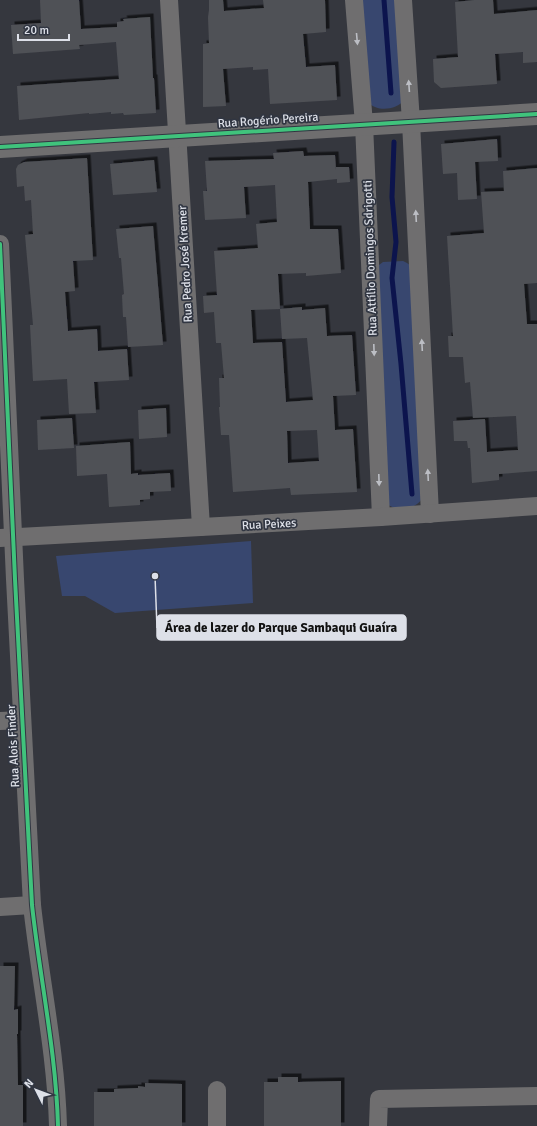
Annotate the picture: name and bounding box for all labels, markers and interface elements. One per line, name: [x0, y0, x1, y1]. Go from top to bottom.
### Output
scale bar: [18, 16, 69, 42]
text: 20 m: [24, 23, 49, 38]
one-way arrow: [354, 33, 361, 45]
one-way arrow: [405, 80, 412, 92]
street label: Rua Rogério Pereira: [217, 109, 319, 132]
street label: Rua Attílio Domingos Sdrigotti: [360, 180, 381, 336]
street label: Rua Pedro José Kremer: [175, 205, 196, 323]
one-way arrow: [412, 210, 419, 222]
one-way arrow: [419, 338, 425, 351]
one-way arrow: [371, 344, 377, 357]
one-way arrow: [425, 468, 431, 481]
one-way arrow: [376, 474, 383, 486]
street label: Rua Peixes: [241, 516, 297, 533]
callout: Área de lazer do Parque Sambaqui Guaíra: [157, 615, 406, 640]
text: Área de lazer do Parque Sambaqui Guaíra: [165, 619, 398, 636]
street label: Rua Alois Finder: [4, 704, 23, 788]
north arrow: [16, 1070, 56, 1110]
text: N: [22, 1076, 36, 1091]

